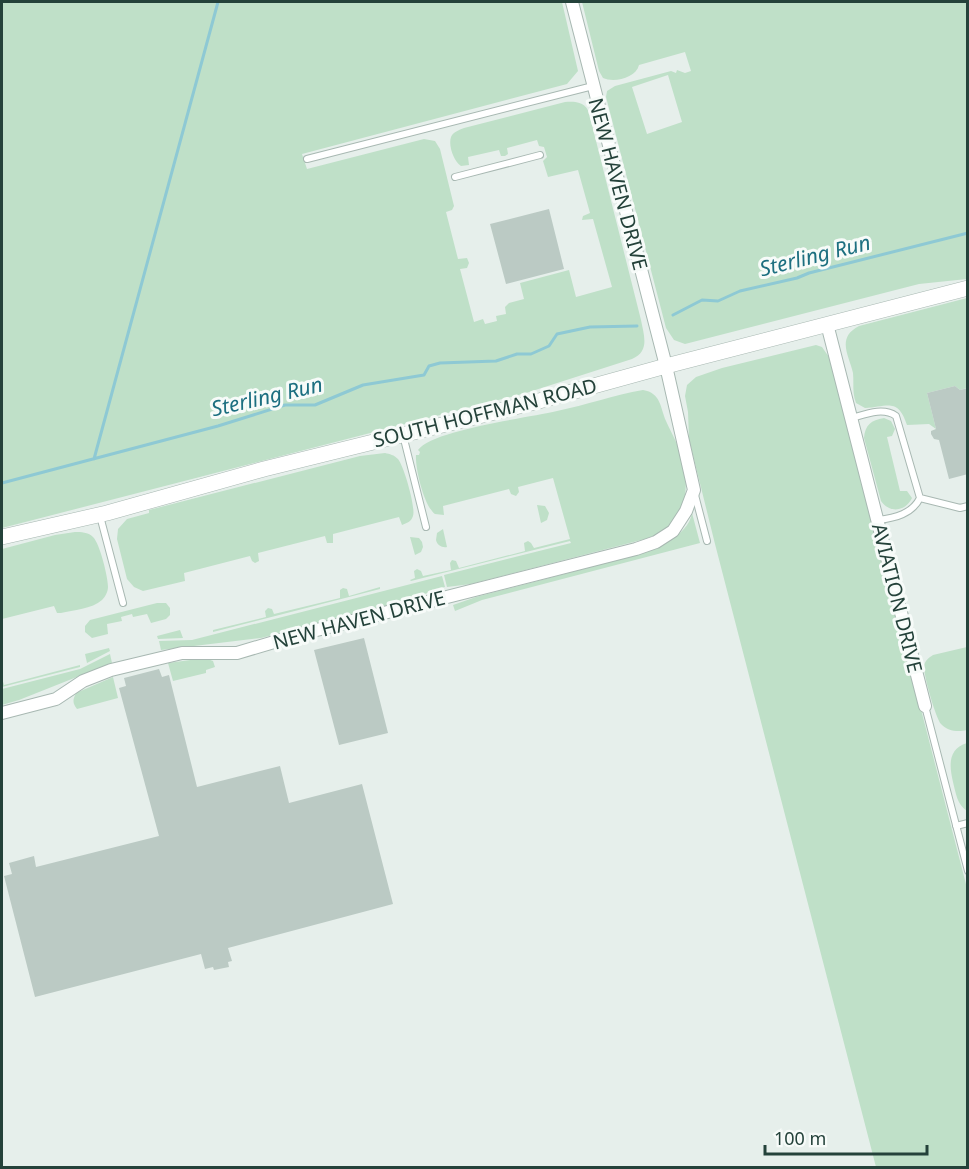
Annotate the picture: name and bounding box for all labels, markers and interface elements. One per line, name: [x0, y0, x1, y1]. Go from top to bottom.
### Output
street label: NEW HAVEN DRIVE: [582, 95, 654, 273]
water label: Sterling Run: [756, 228, 873, 282]
water label: Sterling Run: [208, 370, 325, 422]
street label: SOUTH HOFFMAN ROAD: [370, 372, 600, 453]
street label: AVIATION DRIVE: [866, 520, 929, 675]
street label: NEW HAVEN DRIVE: [270, 584, 448, 656]
scale bar: [765, 1118, 927, 1156]
text: 100 m: [774, 1126, 826, 1150]

